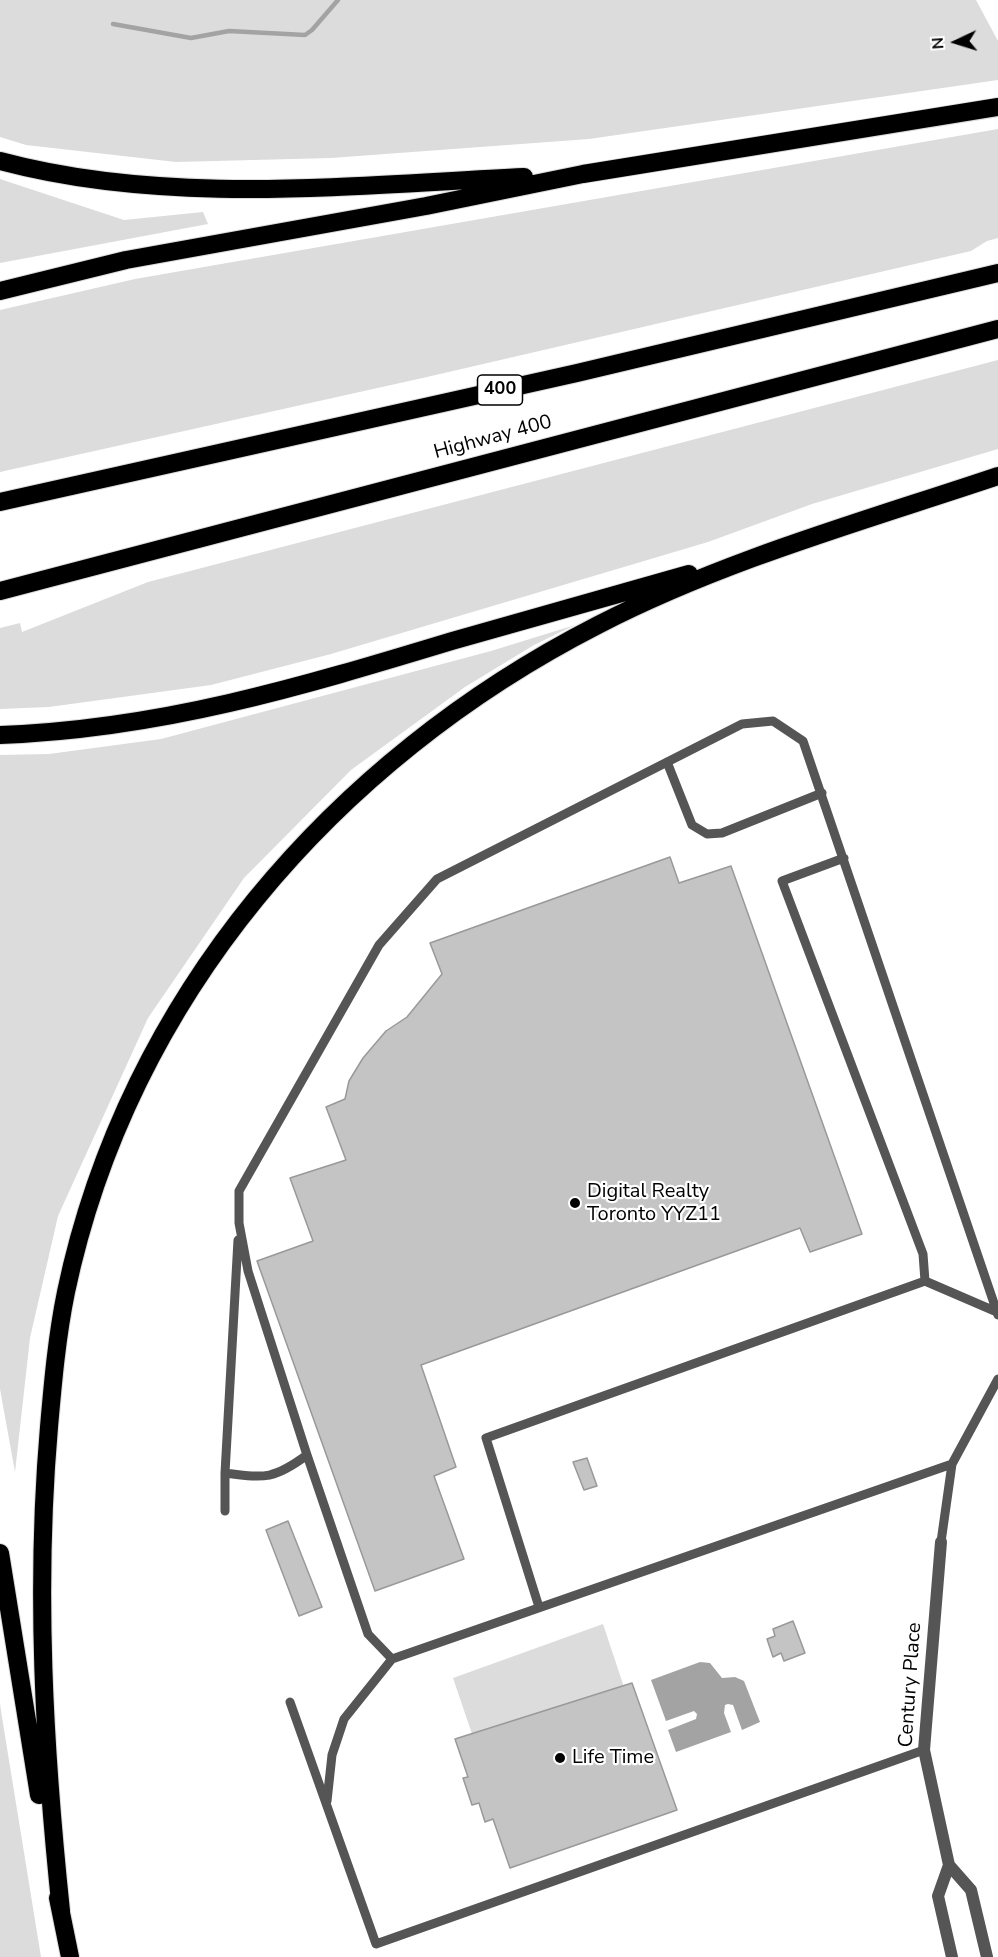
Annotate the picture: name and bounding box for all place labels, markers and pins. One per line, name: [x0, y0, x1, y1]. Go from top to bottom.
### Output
place label: Digital Realty Toronto YYZ11: [587, 1180, 721, 1227]
marker: Digital Realty Toronto YYZ11: [568, 1196, 582, 1210]
place label: Life Time: [572, 1746, 654, 1770]
marker: Life Time: [553, 1751, 567, 1765]

